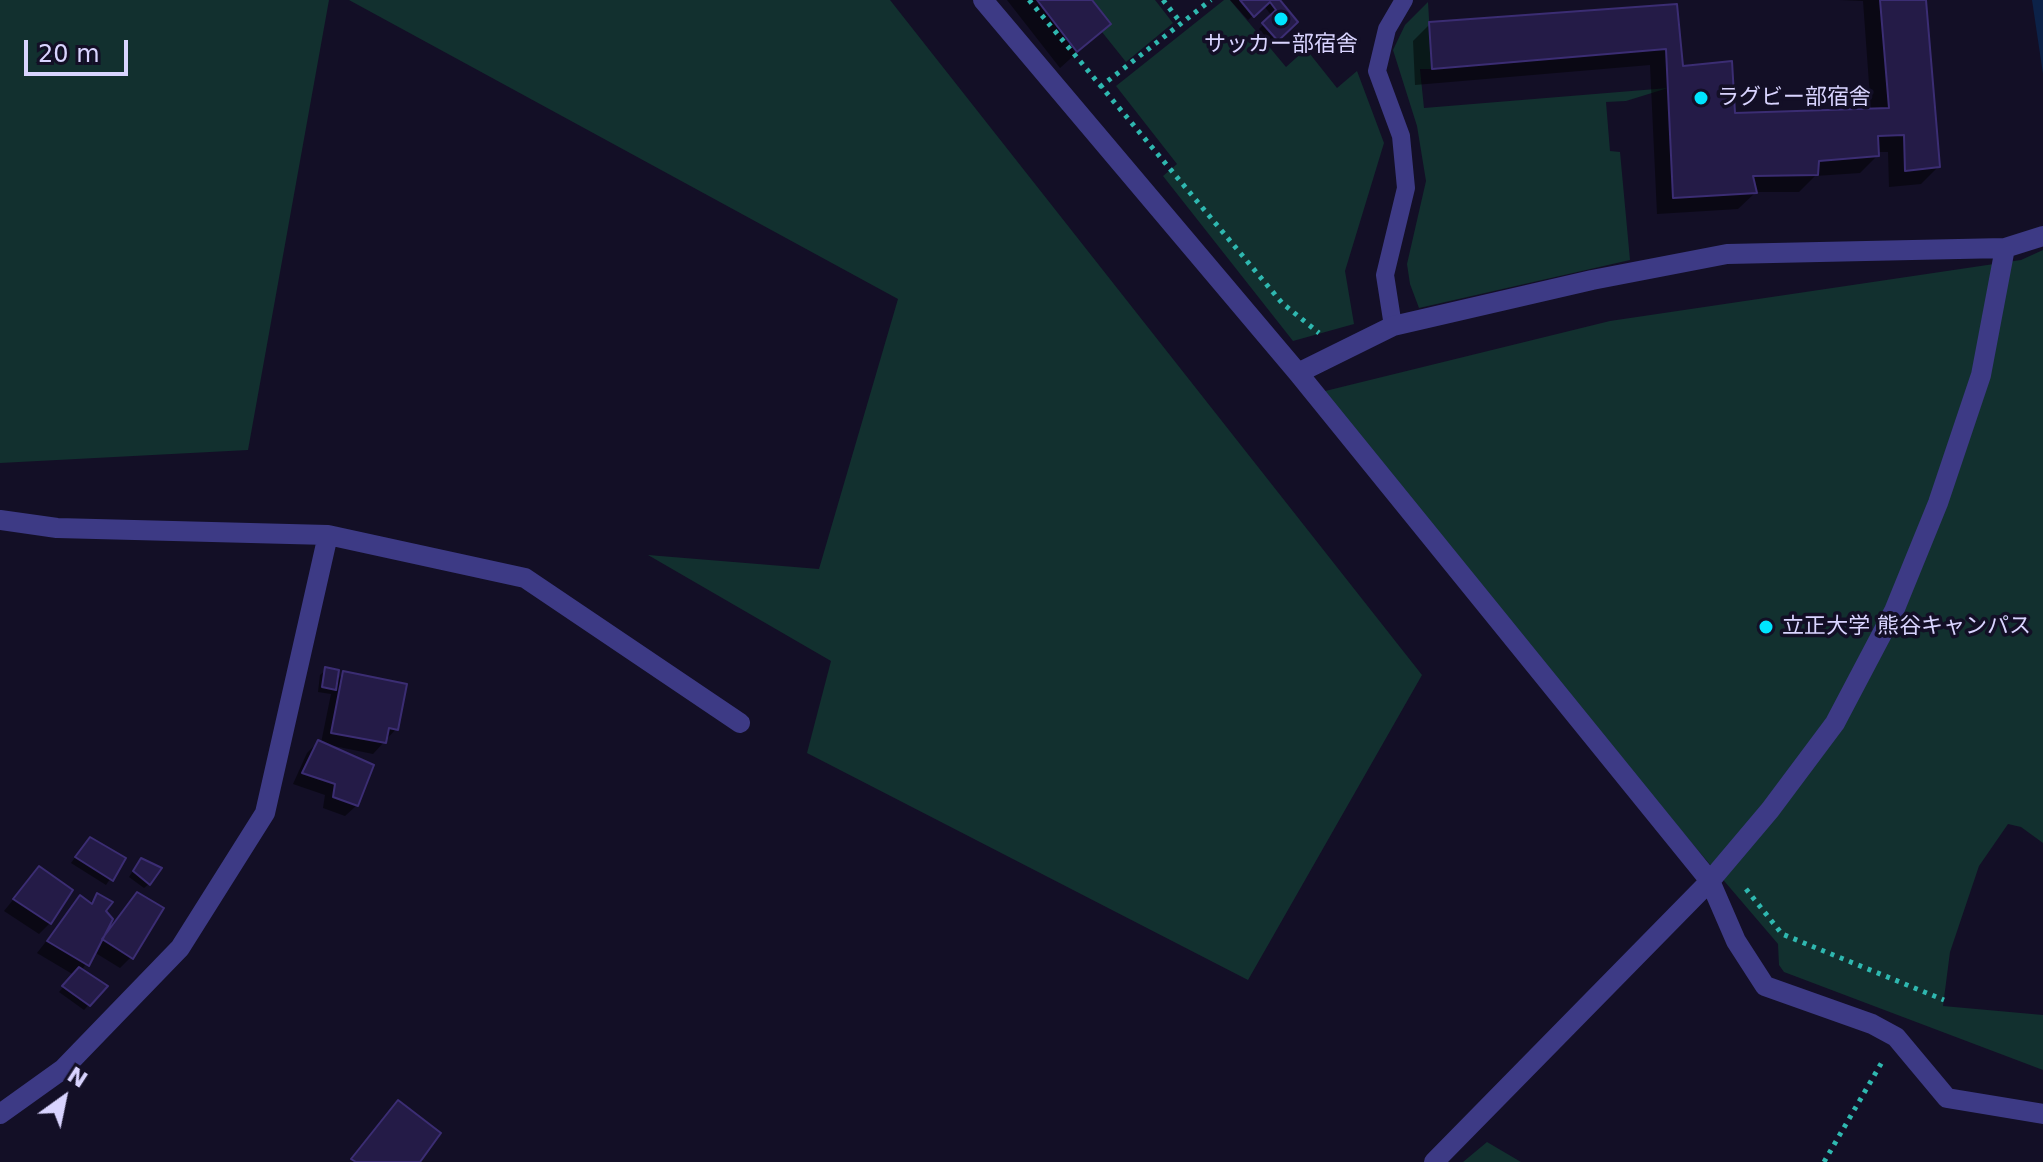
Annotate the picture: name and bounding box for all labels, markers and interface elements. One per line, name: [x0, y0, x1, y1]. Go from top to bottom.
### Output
marker: サッカー部宿舎: [1272, 10, 1290, 28]
scale bar: [28, 24, 132, 74]
place label: サッカー部宿舎: [1204, 32, 1358, 58]
text: 20 m: [38, 40, 100, 68]
place label: ラグビー部宿舎: [1717, 85, 1871, 111]
marker: ラグビー部宿舎: [1692, 89, 1710, 107]
place label: 立正大学 熊谷キャンパス: [1782, 614, 2031, 640]
marker: 立正大学 熊谷キャンパス: [1757, 618, 1775, 636]
north arrow: [24, 1058, 104, 1138]
text: N: [63, 1062, 92, 1093]

